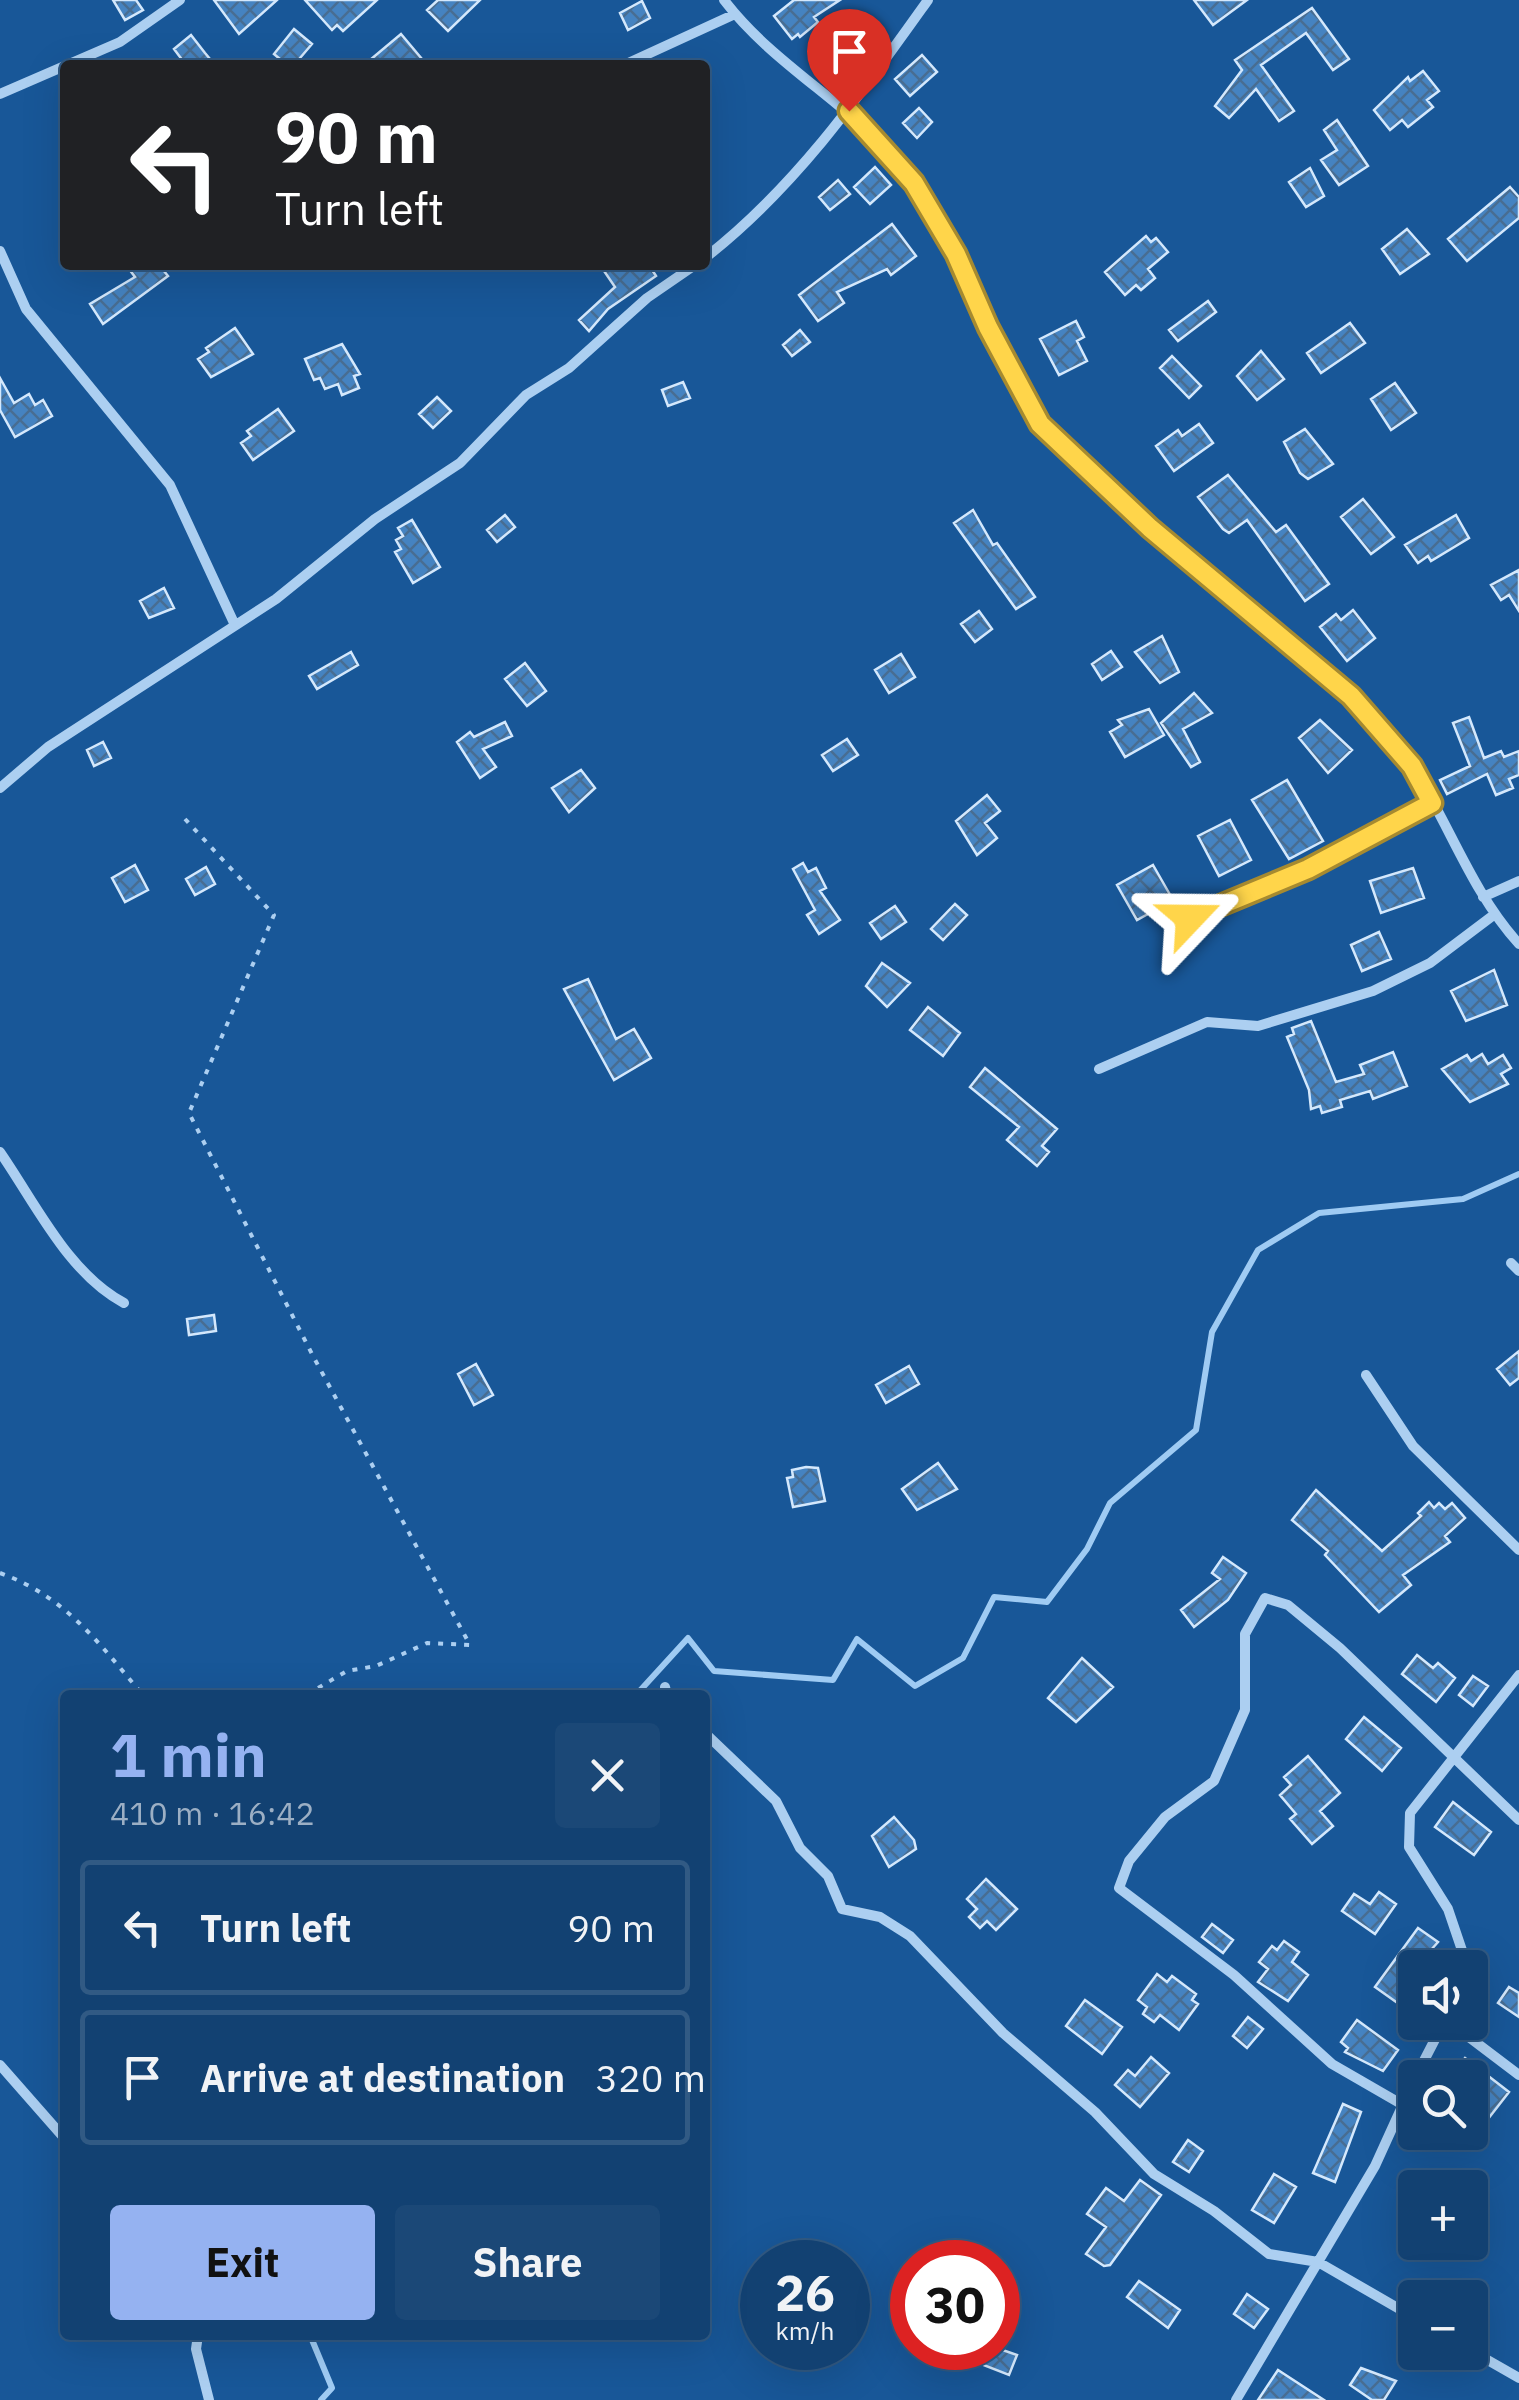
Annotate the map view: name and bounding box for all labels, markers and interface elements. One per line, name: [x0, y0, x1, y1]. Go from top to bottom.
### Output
pin: [807, 9, 892, 112]
icon: arrive: [822, 24, 877, 79]
text: 90 m: [275, 91, 438, 182]
icon: left: [110, 100, 240, 230]
text: Turn left: [275, 179, 444, 237]
position arrow: [1138, 866, 1242, 970]
text: 1 min: [110, 1715, 267, 1794]
button: close: [555, 1723, 660, 1828]
text: 410 m · 16:42: [110, 1792, 315, 1834]
icon: left: [115, 1900, 170, 1955]
text: Turn left: [200, 1903, 351, 1952]
text: 90 m: [567, 1903, 655, 1952]
map controls: [1398, 1950, 1488, 2370]
button: sound: [1398, 1950, 1488, 2040]
icon: arrive: [115, 2050, 170, 2105]
text: Arrive at destination: [200, 2053, 565, 2102]
text: 320 m: [595, 2053, 706, 2102]
button: search: [1398, 2060, 1488, 2150]
button: +: [1398, 2170, 1488, 2260]
button: Exit: [110, 2205, 375, 2320]
button: Share: [395, 2205, 660, 2320]
speed limit sign: 30: [890, 2240, 1020, 2370]
text: 26: [775, 2260, 835, 2325]
button: −: [1398, 2280, 1488, 2370]
text: km/h: [776, 2314, 834, 2347]

